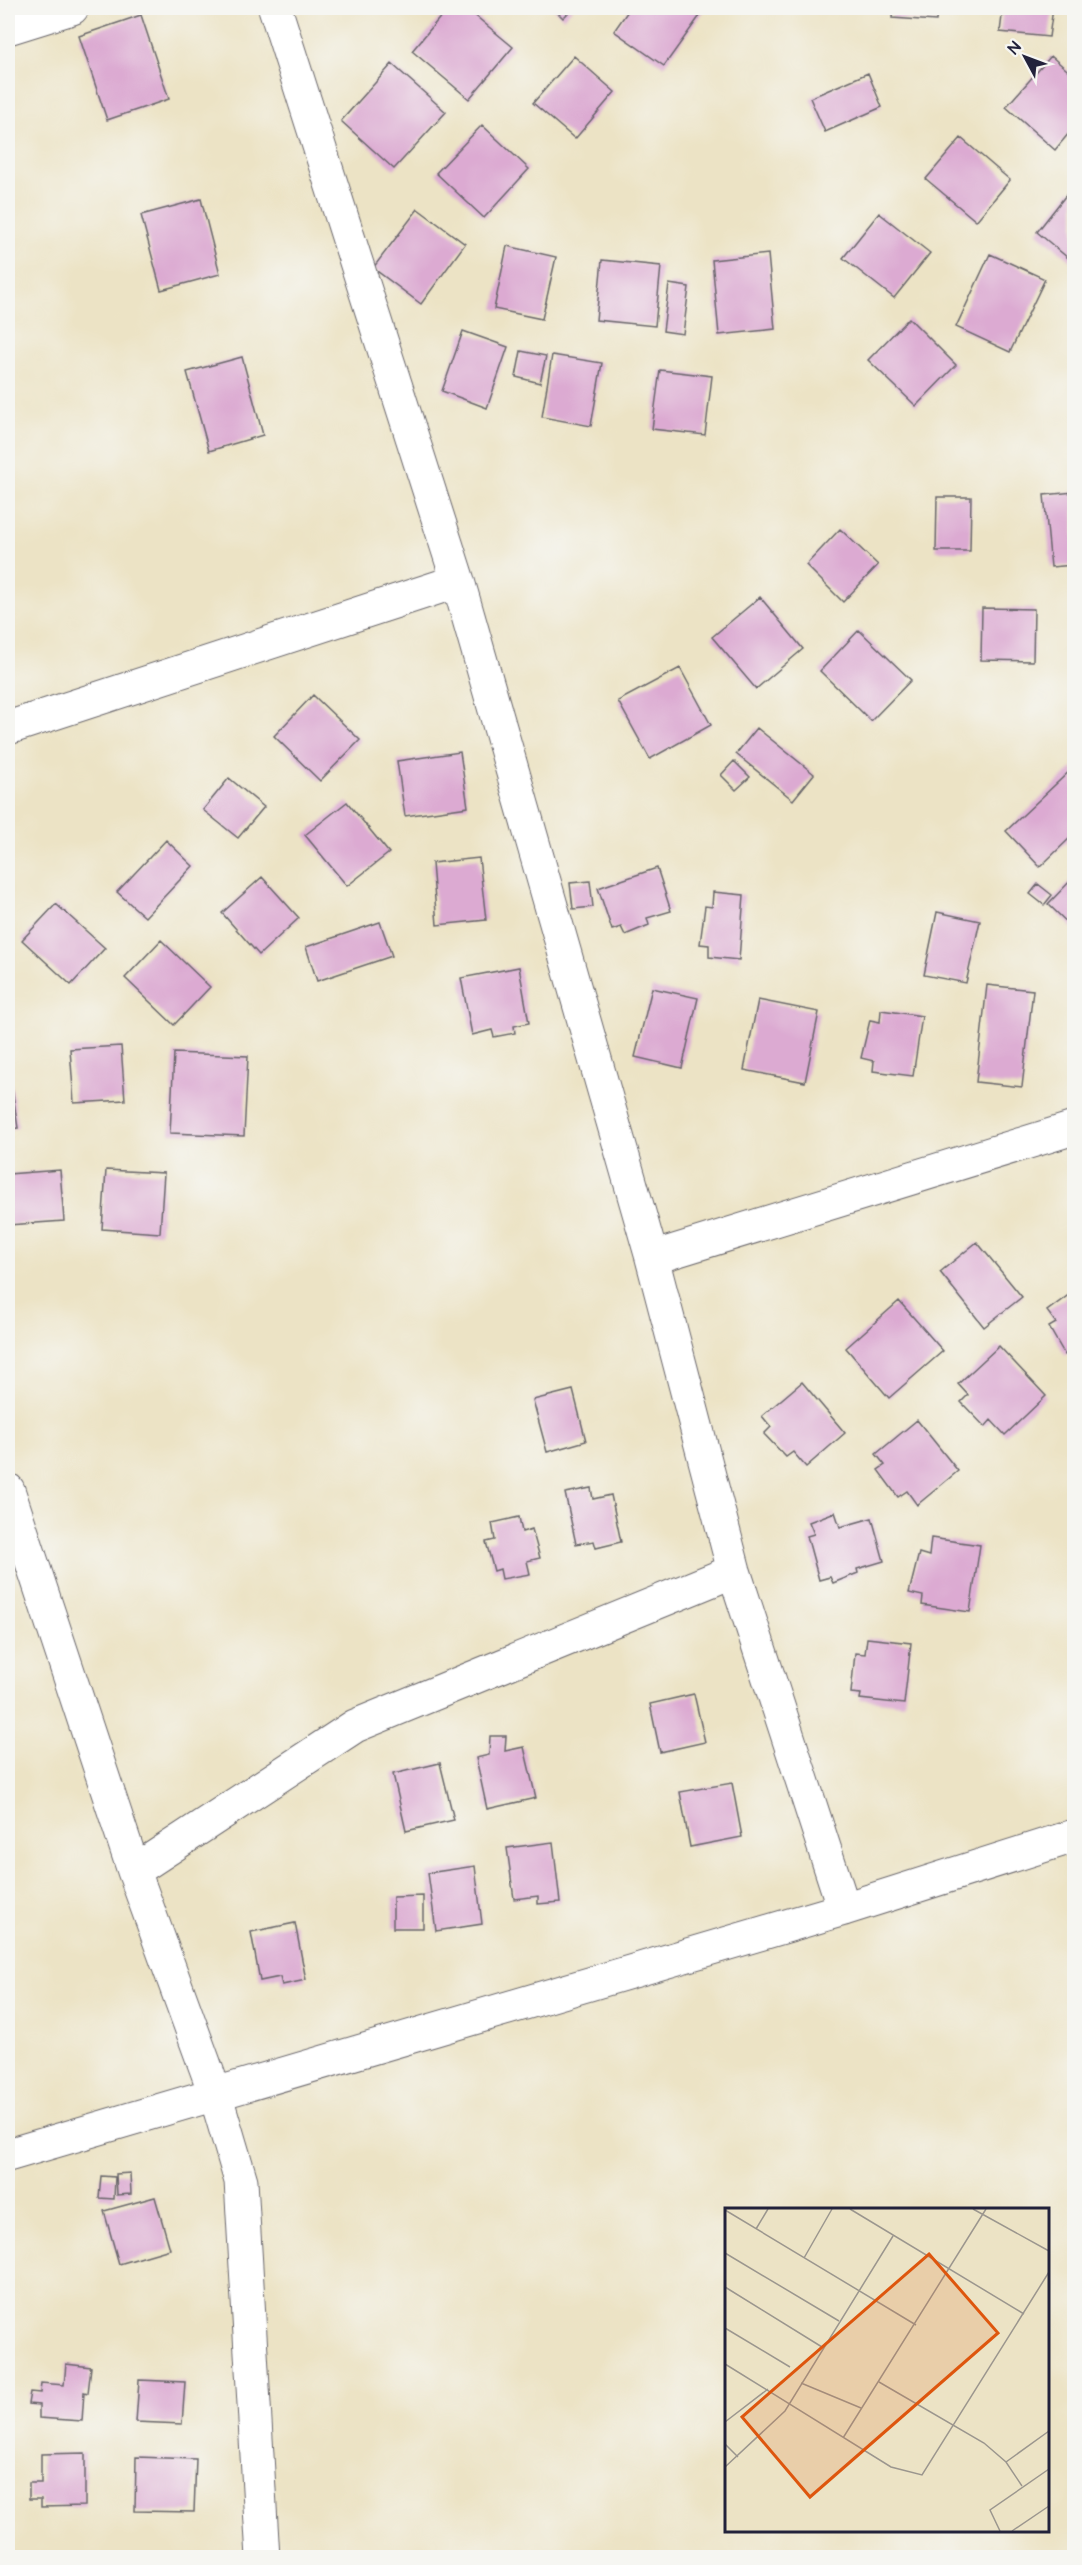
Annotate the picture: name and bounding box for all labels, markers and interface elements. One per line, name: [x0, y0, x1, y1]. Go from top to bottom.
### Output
north arrow: [995, 27, 1055, 87]
text: N: [1003, 37, 1026, 59]
inset map: [725, 2208, 1049, 2532]

